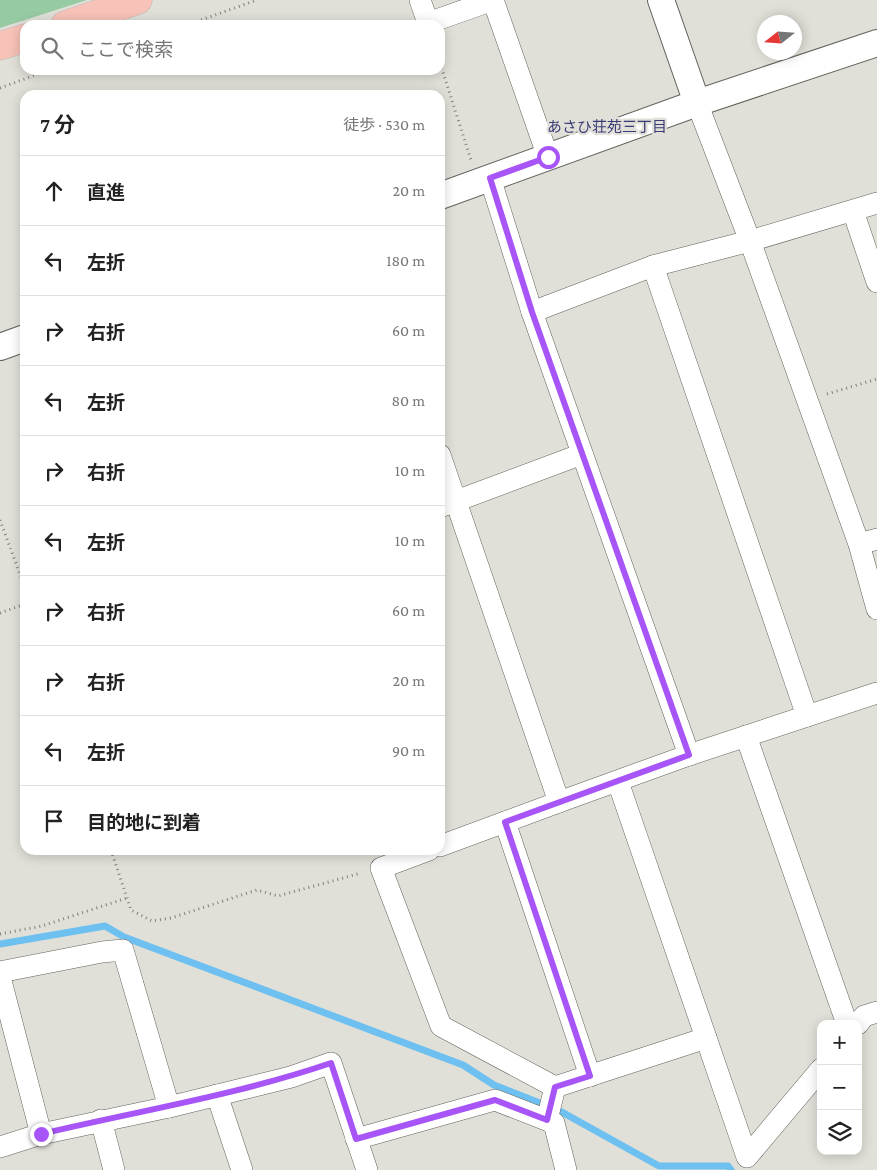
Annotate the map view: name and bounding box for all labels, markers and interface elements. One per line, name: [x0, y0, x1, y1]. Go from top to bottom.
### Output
north arrow: [757, 15, 802, 60]
search box: [20, 20, 445, 75]
icon: search: [38, 34, 66, 62]
text: ここで検索: [78, 39, 173, 60]
text: 7 分: [40, 113, 75, 137]
text: 徒歩 · 530 m: [343, 116, 425, 133]
district label: あさひ荘苑三丁目: [547, 119, 667, 135]
route start: [537, 146, 560, 169]
icon: ahead: [40, 177, 68, 205]
text: 直進: [87, 182, 125, 203]
text: 20 m: [392, 182, 425, 199]
icon: left: [40, 247, 68, 275]
text: 左折: [87, 252, 125, 273]
text: 180 m: [386, 252, 425, 269]
icon: right: [40, 317, 68, 345]
text: 右折: [87, 322, 125, 343]
text: 60 m: [392, 322, 425, 339]
icon: left: [40, 387, 68, 415]
text: 左折: [87, 392, 125, 413]
text: 80 m: [391, 392, 425, 409]
icon: right: [40, 457, 68, 485]
text: 右折: [87, 462, 125, 483]
text: 10 m: [395, 462, 425, 479]
icon: left: [40, 527, 68, 555]
text: 左折: [87, 532, 125, 553]
text: 10 m: [395, 532, 425, 549]
icon: right: [40, 597, 68, 625]
text: 右折: [87, 602, 125, 623]
text: 60 m: [392, 602, 425, 619]
icon: right: [40, 667, 68, 695]
text: 右折: [87, 672, 125, 693]
text: 20 m: [392, 672, 425, 689]
icon: left: [40, 737, 68, 765]
text: 左折: [87, 742, 125, 763]
text: 90 m: [392, 742, 425, 759]
icon: arrive: [40, 807, 68, 835]
text: 目的地に到着: [87, 812, 201, 833]
map controls: [817, 1020, 862, 1155]
button: +: [817, 1020, 862, 1065]
button: −: [817, 1065, 862, 1110]
button: layers: [817, 1110, 862, 1155]
route end: [30, 1123, 53, 1146]

